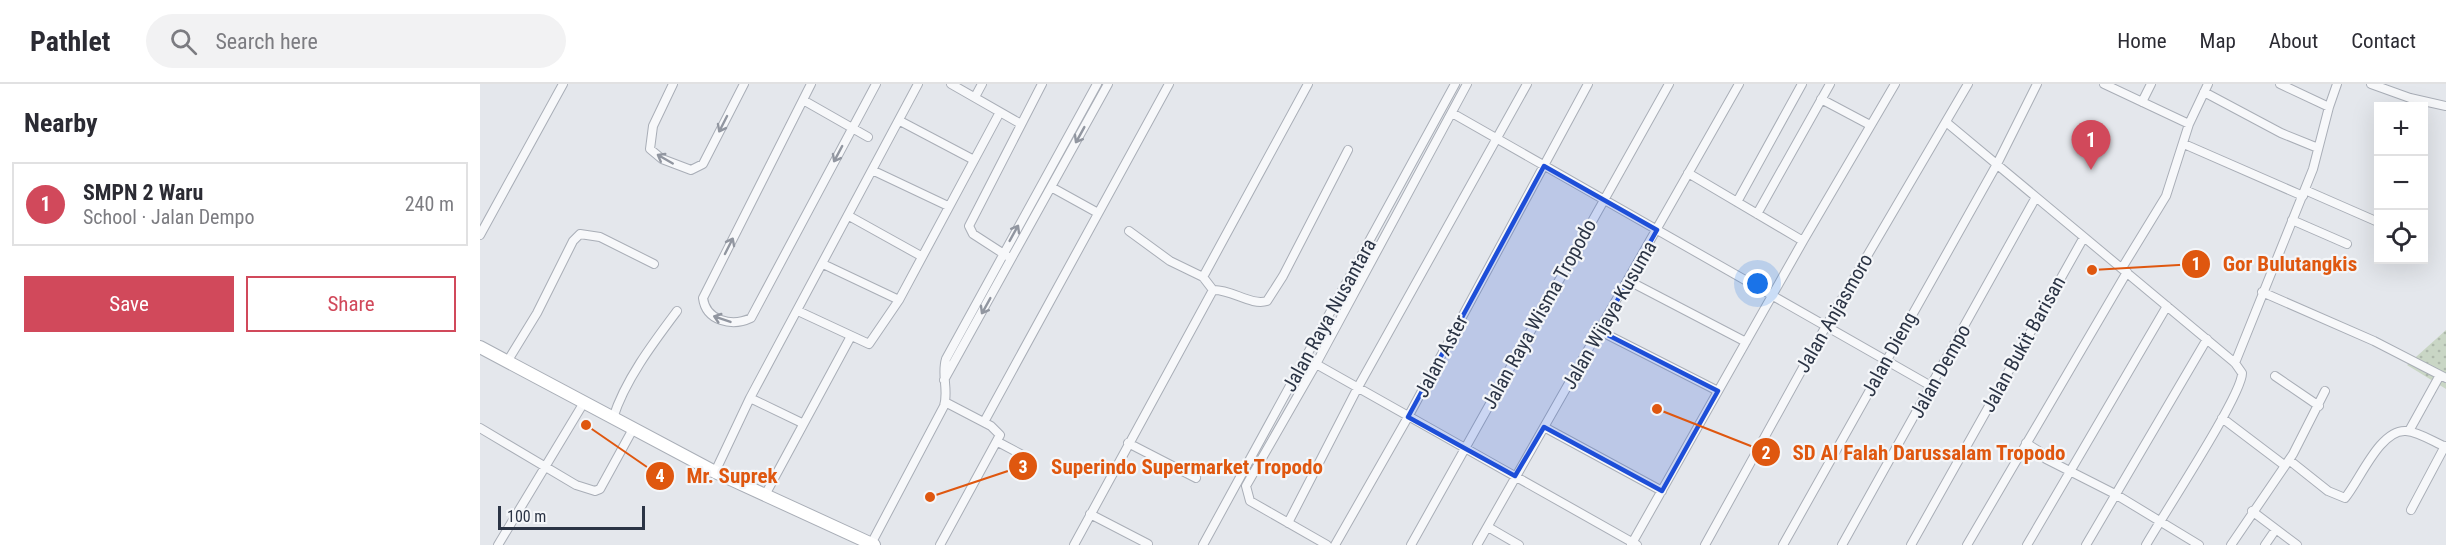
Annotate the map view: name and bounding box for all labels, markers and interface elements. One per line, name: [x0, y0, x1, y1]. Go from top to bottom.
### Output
search box: [146, 14, 566, 68]
text: Pathlet: [30, 25, 110, 58]
icon: search: [167, 25, 200, 58]
text: Search here: [215, 29, 318, 54]
text: Home: [2117, 29, 2167, 53]
text: Map: [2200, 29, 2236, 53]
text: About: [2269, 29, 2318, 53]
text: Contact: [2351, 29, 2416, 53]
map controls: [2374, 102, 2428, 264]
button: +: [2374, 102, 2428, 156]
text: Nearby: [24, 108, 98, 138]
one-way arrow: [717, 115, 729, 133]
pin: 1: [2072, 120, 2110, 170]
one-way arrow: [1074, 126, 1086, 143]
one-way arrow: [832, 145, 844, 162]
one-way arrow: [657, 153, 674, 165]
button: −: [2374, 156, 2428, 210]
text: SMPN 2 Waru: [83, 180, 203, 205]
text: 1: [40, 192, 51, 216]
text: 240 m: [405, 192, 454, 216]
text: School · Jalan Dempo: [83, 205, 254, 229]
button: locate: [2374, 210, 2428, 264]
street label: Jalan Raya Wisma Tropodo: [1477, 215, 1601, 413]
one-way arrow: [1008, 225, 1020, 242]
street label: Jalan Raya Nusantara: [1277, 234, 1381, 396]
street label: Jalan Wijaya Kusuma: [1557, 236, 1661, 394]
one-way arrow: [724, 238, 736, 256]
callout: Gor Bulutangkis: [2181, 244, 2369, 283]
street label: Jalan Anjasmoro: [1790, 249, 1878, 377]
text: Gor Bulutangkis: [2223, 252, 2357, 276]
text: 1: [2191, 253, 2201, 274]
your location: [1743, 269, 1772, 298]
street label: Jalan Bukit Barisan: [1976, 272, 2070, 416]
button: Save: [24, 276, 234, 332]
button: Share: [246, 276, 456, 332]
one-way arrow: [980, 297, 991, 315]
street label: Jalan Dieng: [1856, 308, 1922, 400]
street label: Jalan Aster: [1409, 311, 1473, 401]
one-way arrow: [713, 312, 731, 323]
street label: Jalan Dempo: [1904, 320, 1976, 422]
callout: SD Al Falah Darussalam Tropodo: [1751, 433, 2078, 472]
text: SD Al Falah Darussalam Tropodo: [1792, 441, 2066, 465]
text: 2: [1761, 442, 1771, 463]
callout: Superindo Supermarket Tropodo: [1008, 447, 1335, 486]
text: Superindo Supermarket Tropodo: [1051, 455, 1323, 479]
callout: Mr. Suprek: [645, 456, 790, 495]
text: 3: [1018, 456, 1028, 477]
text: Mr. Suprek: [687, 464, 778, 488]
text: 4: [655, 465, 665, 486]
scale bar: [498, 503, 645, 530]
text: 100 m: [507, 507, 546, 526]

